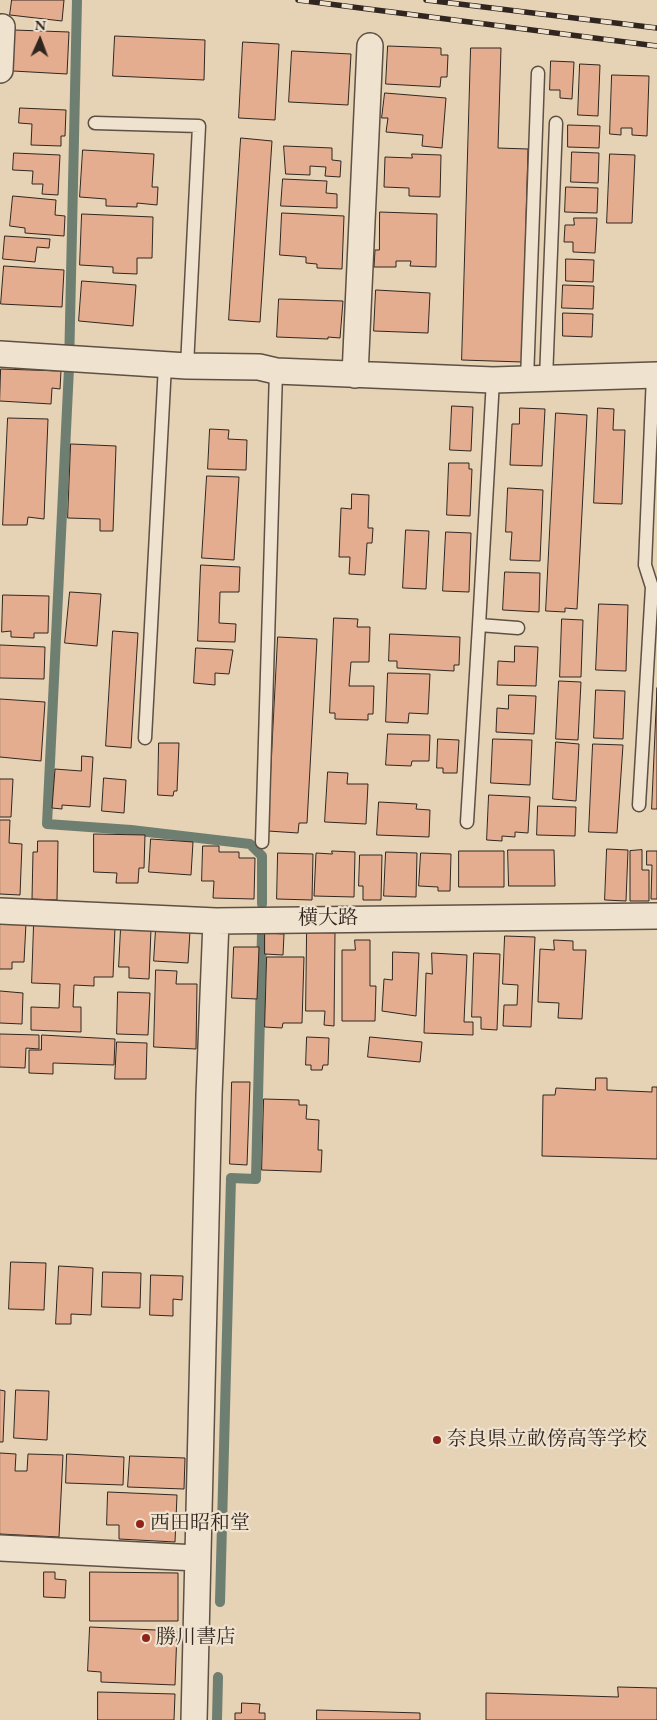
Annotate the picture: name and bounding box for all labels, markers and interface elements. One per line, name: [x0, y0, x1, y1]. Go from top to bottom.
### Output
north arrow: [15, 15, 65, 65]
text: N: [35, 16, 46, 34]
street label: 横大路: [298, 907, 358, 931]
place label: 奈良県立畝傍高等学校: [447, 1428, 647, 1452]
marker: 奈良県立畝傍高等学校: [431, 1434, 443, 1446]
place label: 西田昭和堂: [150, 1512, 250, 1536]
marker: 西田昭和堂: [134, 1518, 146, 1530]
place label: 勝川書店: [156, 1626, 236, 1650]
marker: 勝川書店: [140, 1632, 152, 1644]

